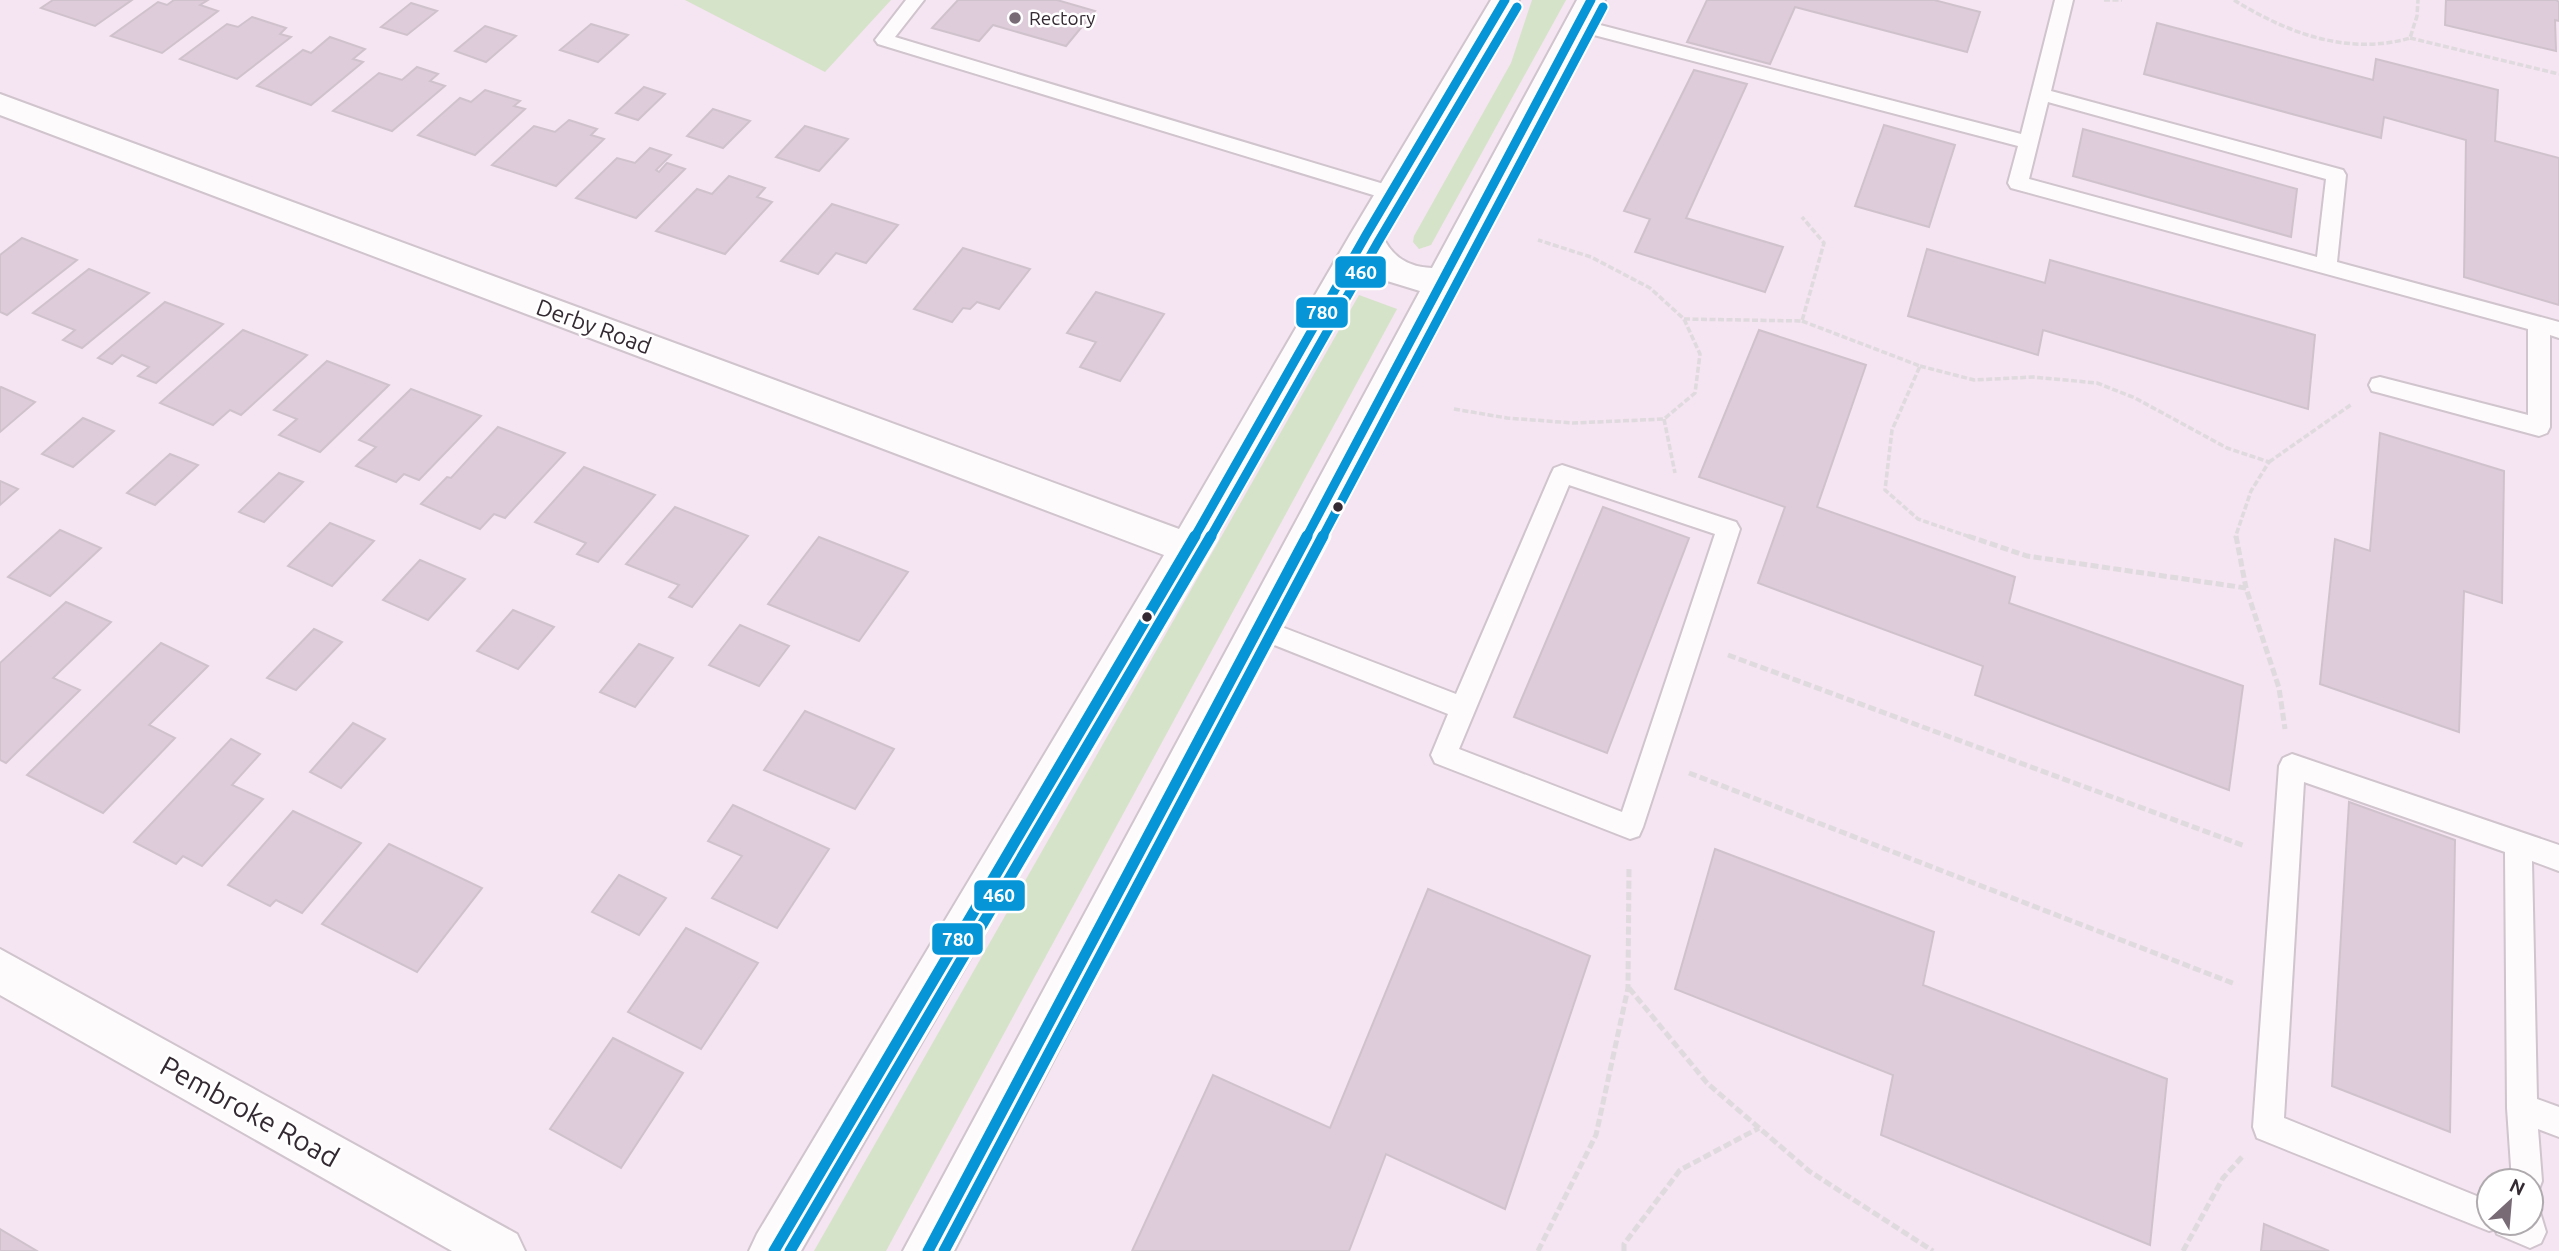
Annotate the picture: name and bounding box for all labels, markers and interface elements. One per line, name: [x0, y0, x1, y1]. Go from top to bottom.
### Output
place label: Rectory: [1029, 7, 1095, 29]
marker: Rectory: [1007, 10, 1023, 26]
line badge: 460: [1334, 255, 1387, 289]
text: 460: [1345, 261, 1377, 283]
street label: Derby Road: [533, 294, 655, 358]
line badge: 780: [1295, 296, 1349, 329]
text: 780: [1306, 301, 1338, 323]
unlabelled marker: [1331, 500, 1345, 514]
unlabelled marker: [1140, 610, 1154, 624]
line badge: 460: [973, 879, 1026, 912]
text: 460: [983, 884, 1015, 906]
line badge: 780: [931, 922, 984, 956]
text: 780: [942, 928, 974, 950]
street label: Pembroke Road: [155, 1049, 345, 1173]
north arrow: [2475, 1167, 2545, 1237]
text: N: [2506, 1174, 2529, 1200]

